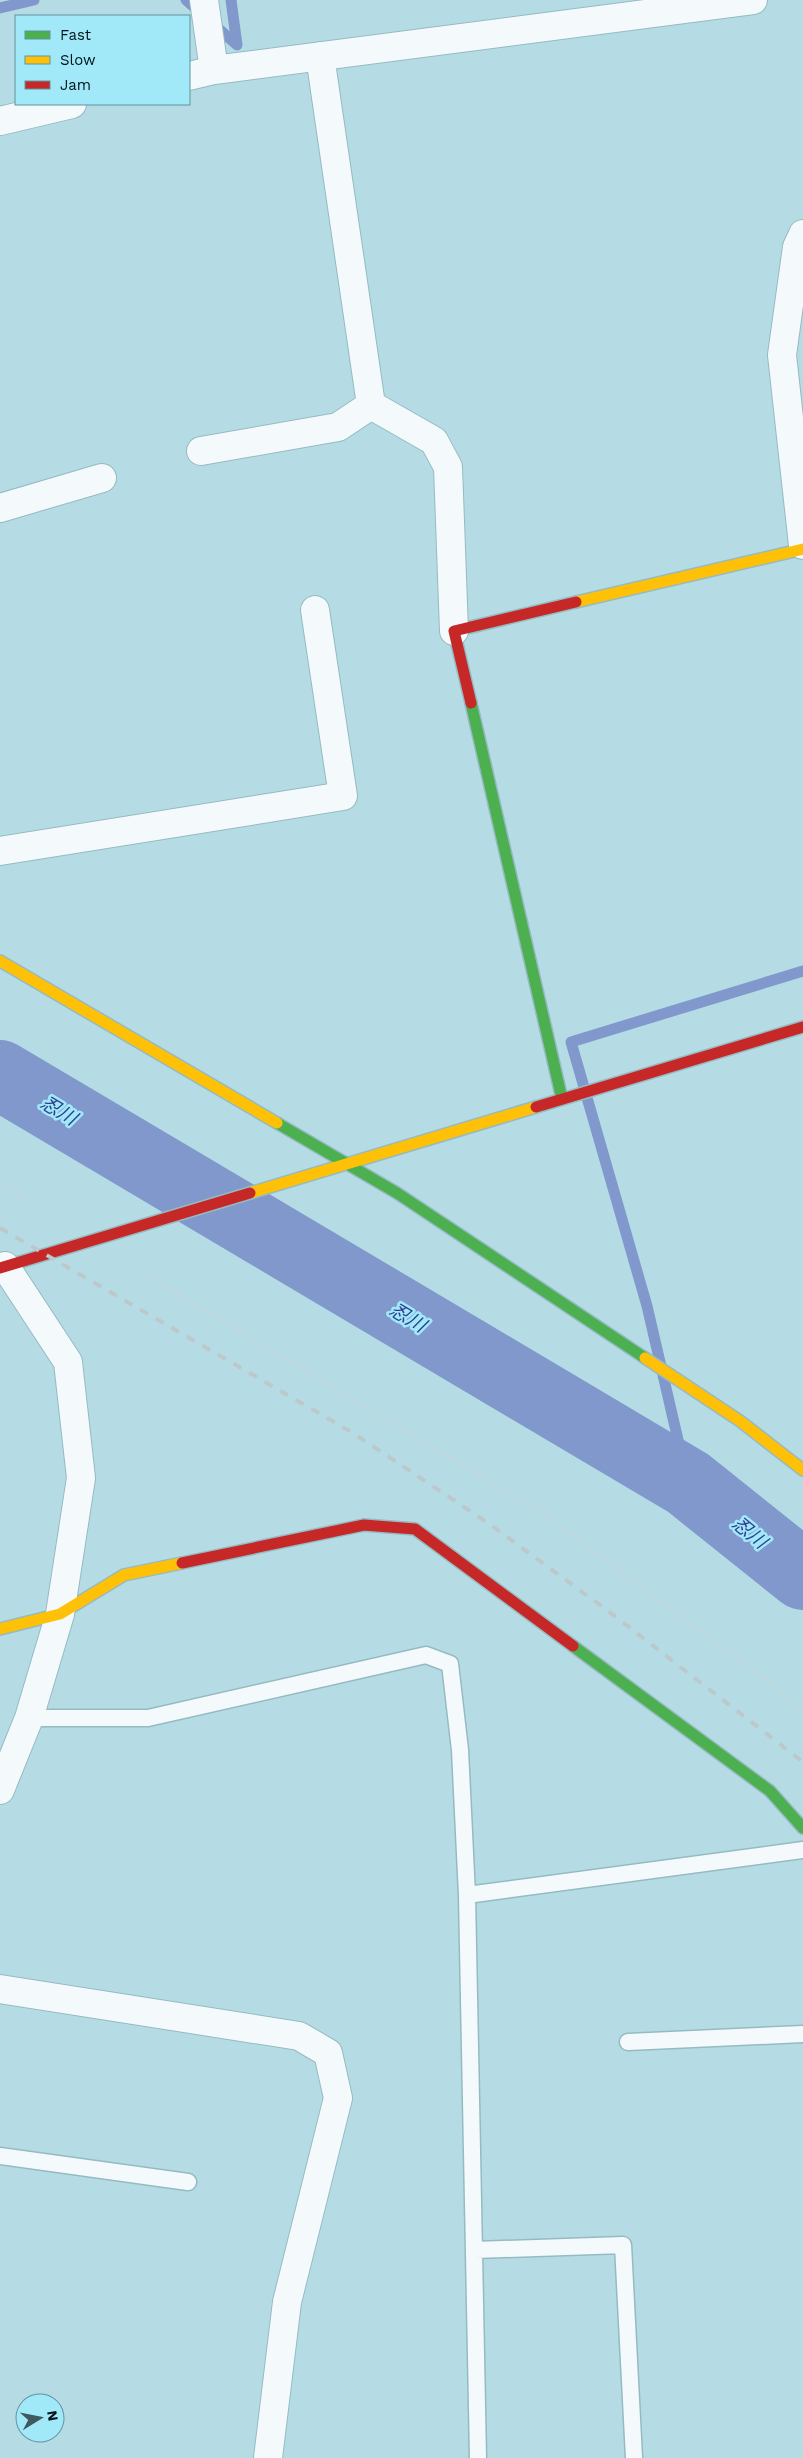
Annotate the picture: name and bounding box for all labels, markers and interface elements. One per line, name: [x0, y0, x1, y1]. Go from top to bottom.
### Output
legend: [15, 15, 190, 105]
text: Fast: [60, 26, 92, 44]
text: Slow: [60, 51, 96, 69]
text: Jam: [60, 76, 91, 94]
water label: 忍川: [37, 1091, 83, 1131]
water label: 忍川: [386, 1298, 432, 1338]
water label: 忍川: [728, 1511, 773, 1555]
north arrow: [15, 2393, 65, 2443]
text: N: [44, 2409, 62, 2422]

